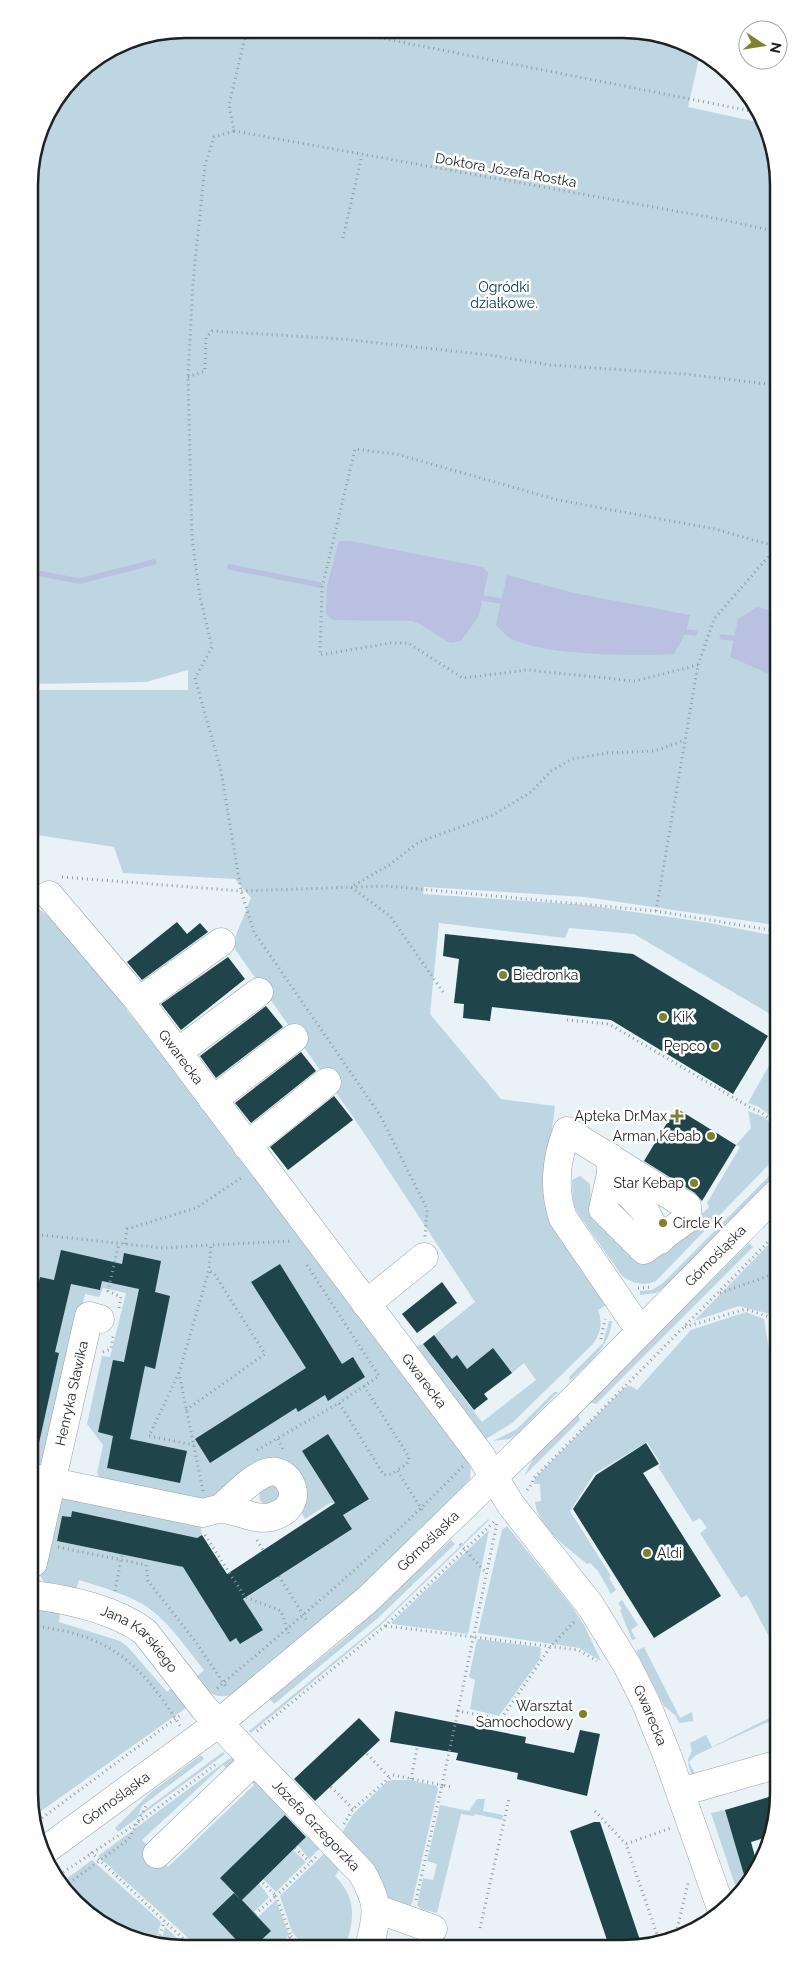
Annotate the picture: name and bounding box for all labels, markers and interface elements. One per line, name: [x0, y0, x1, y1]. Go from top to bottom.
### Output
north arrow: [738, 20, 788, 70]
text: N: [767, 41, 785, 55]
street label: Doktora Józefa Rostka: [434, 150, 578, 190]
park label: Ogródki działkowe.: [470, 279, 538, 311]
place label: Biedronka: [513, 967, 579, 983]
marker: Biedronka: [497, 969, 509, 981]
place label: KiK: [673, 1009, 694, 1025]
marker: KiK: [657, 1011, 669, 1023]
street label: Gwarecka: [155, 1026, 207, 1087]
place label: Pepco: [664, 1038, 705, 1054]
marker: Pepco: [709, 1040, 721, 1052]
place label: Apteka Dr.Max: [575, 1108, 667, 1124]
marker: Apteka Dr.Max: [671, 1110, 683, 1122]
place label: Arman Kebab: [613, 1128, 701, 1144]
marker: Arman Kebab: [705, 1130, 717, 1142]
place label: Star Kebap: [613, 1175, 684, 1191]
marker: Star Kebap: [688, 1177, 700, 1189]
place label: Circle K: [673, 1215, 723, 1231]
marker: Circle K: [657, 1217, 669, 1229]
street label: Górnośląska: [682, 1222, 749, 1290]
street label: Henryka Sławika: [52, 1339, 91, 1447]
street label: Gwarecka: [399, 1350, 450, 1411]
street label: Górnośląska: [394, 1507, 462, 1575]
place label: Aldi: [657, 1545, 682, 1561]
marker: Aldi: [641, 1547, 653, 1559]
street label: Jana Karskiego: [99, 1602, 181, 1675]
street label: Gwarecka: [630, 1682, 670, 1748]
place label: Warsztat Samochodowy: [476, 1698, 573, 1730]
marker: Warsztat Samochodowy: [577, 1708, 589, 1720]
street label: Górnośląska: [79, 1768, 153, 1828]
street label: Józefa Grzegorzka: [269, 1777, 363, 1874]

